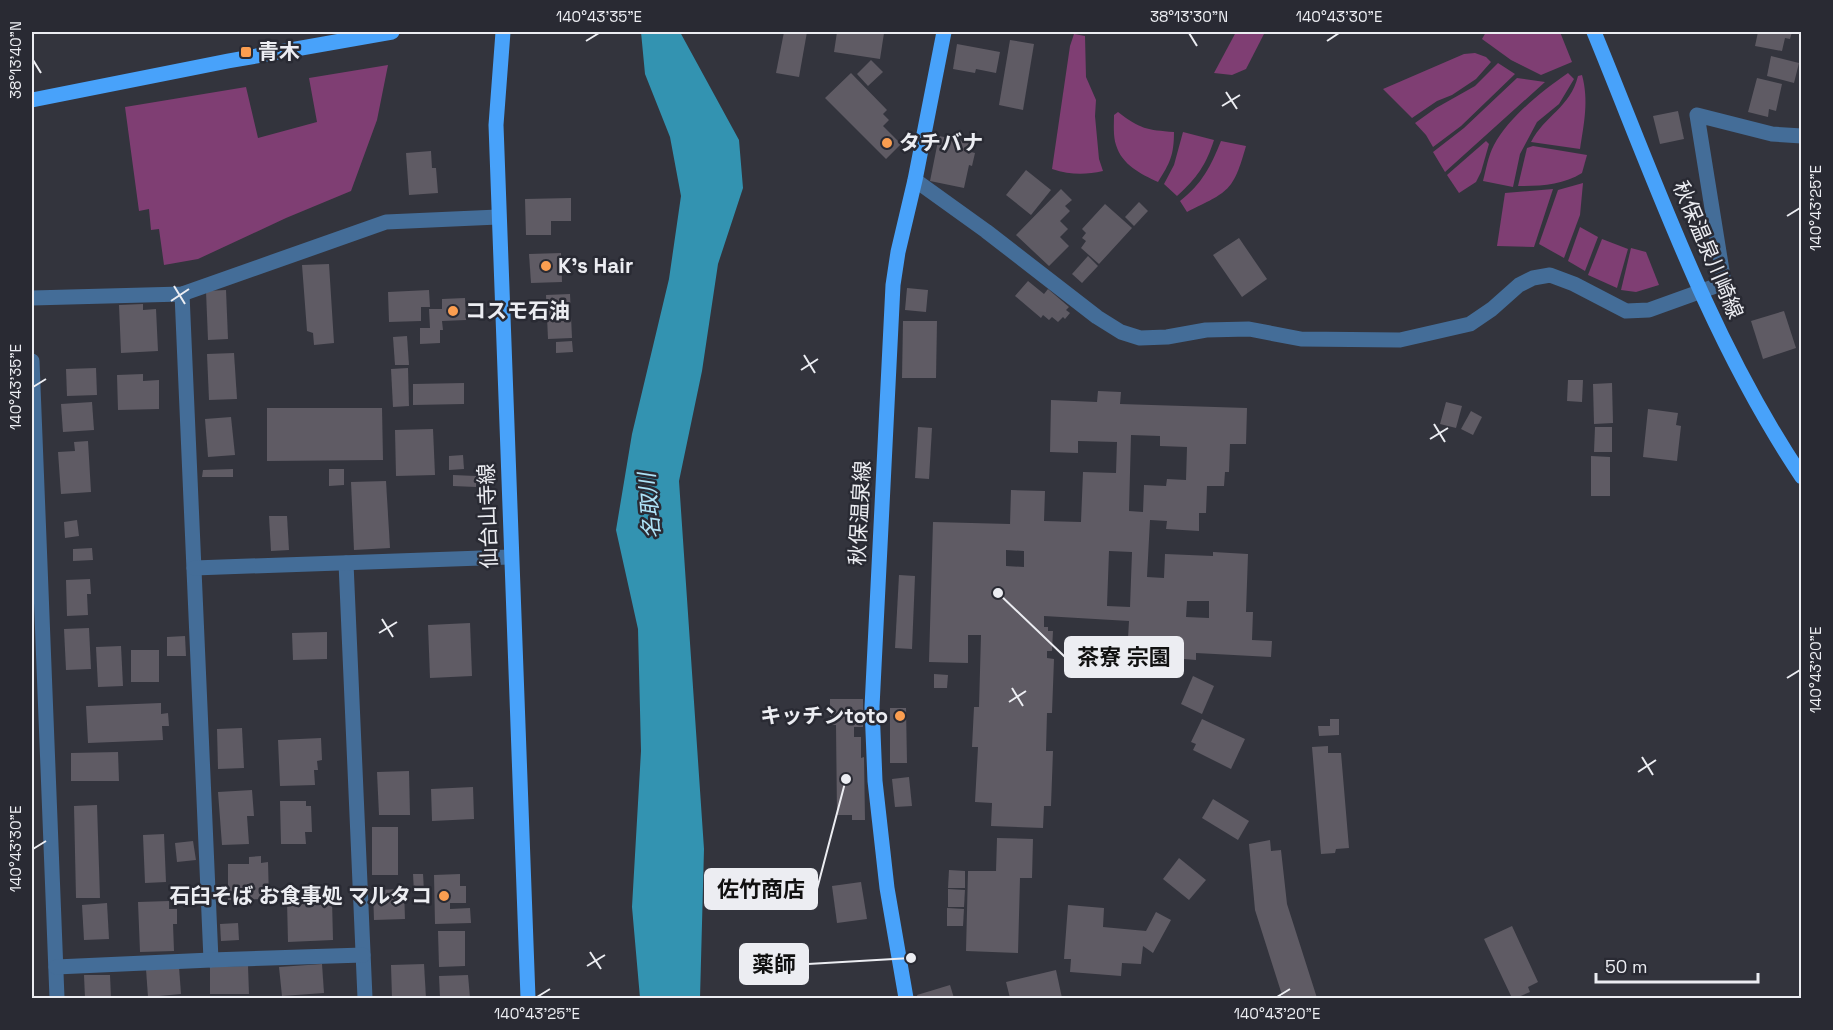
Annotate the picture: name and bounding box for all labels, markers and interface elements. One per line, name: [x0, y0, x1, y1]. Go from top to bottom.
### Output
text: 140°43'35"E: [556, 7, 642, 26]
text: 38°13'30"N: [1150, 7, 1228, 26]
text: 140°43'30"E: [1296, 7, 1382, 26]
text: 38°13'40"N: [6, 21, 25, 99]
place label: 青木: [258, 38, 300, 65]
marker: 青木: [239, 45, 253, 59]
place label: タチバナ: [899, 129, 983, 156]
marker: タチバナ: [880, 136, 894, 150]
text: 140°43'25"E: [1806, 165, 1825, 251]
street label: 秋保温泉川崎線: [1667, 177, 1750, 323]
place label: K's Hair: [558, 252, 633, 279]
marker: K's Hair: [539, 259, 553, 273]
place label: コスモ石油: [465, 297, 570, 324]
marker: コスモ石油: [446, 304, 460, 318]
text: 140°43'35"E: [6, 344, 25, 430]
street label: 秋保温泉線: [843, 460, 876, 566]
street label: 仙台山寺線: [472, 463, 503, 569]
water label: 名取川: [632, 470, 666, 540]
text: 140°43'20"E: [1806, 627, 1825, 713]
callout: 茶寮 宗園: [1065, 637, 1183, 677]
text: 茶寮 宗園: [1077, 643, 1171, 671]
place label: キッチンtoto: [760, 702, 888, 729]
marker: キッチンtoto: [893, 709, 907, 723]
text: 140°43'30"E: [6, 806, 25, 892]
callout: 佐竹商店: [705, 869, 817, 909]
text: 佐竹商店: [717, 875, 805, 903]
place label: 石臼そば お食事処 マルタコ: [169, 882, 432, 909]
marker: 石臼そば お食事処 マルタコ: [437, 889, 451, 903]
callout: 薬師: [740, 944, 808, 984]
scale bar: [1596, 946, 1758, 984]
text: 薬師: [752, 950, 796, 978]
text: 50 m: [1605, 955, 1647, 978]
text: 140°43'25"E: [494, 1004, 580, 1023]
text: 140°43'20"E: [1234, 1004, 1320, 1023]

